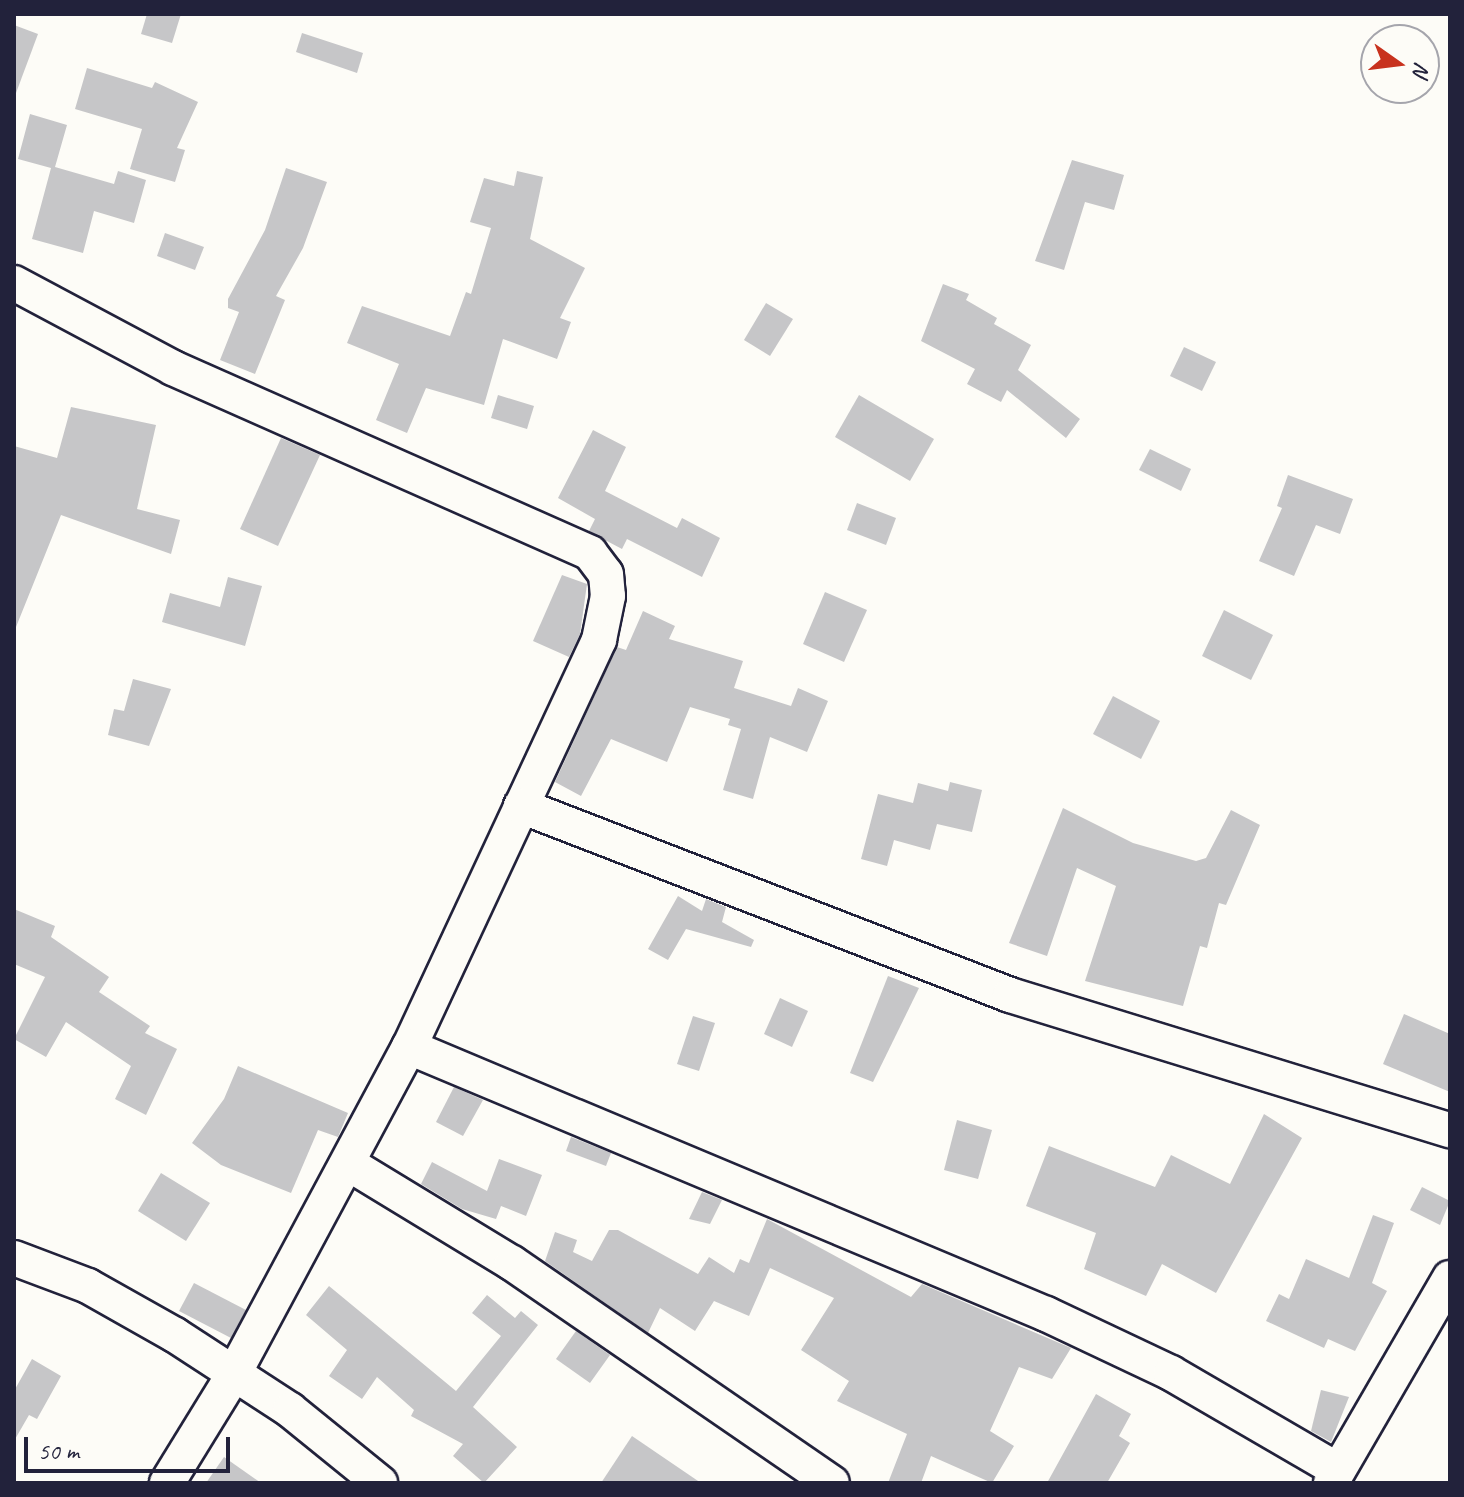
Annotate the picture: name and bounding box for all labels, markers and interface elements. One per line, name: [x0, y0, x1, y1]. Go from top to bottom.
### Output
north arrow: [1360, 24, 1440, 104]
text: N: [1406, 59, 1437, 79]
scale bar: [28, 1421, 234, 1471]
text: 50 m: [38, 1436, 79, 1466]

